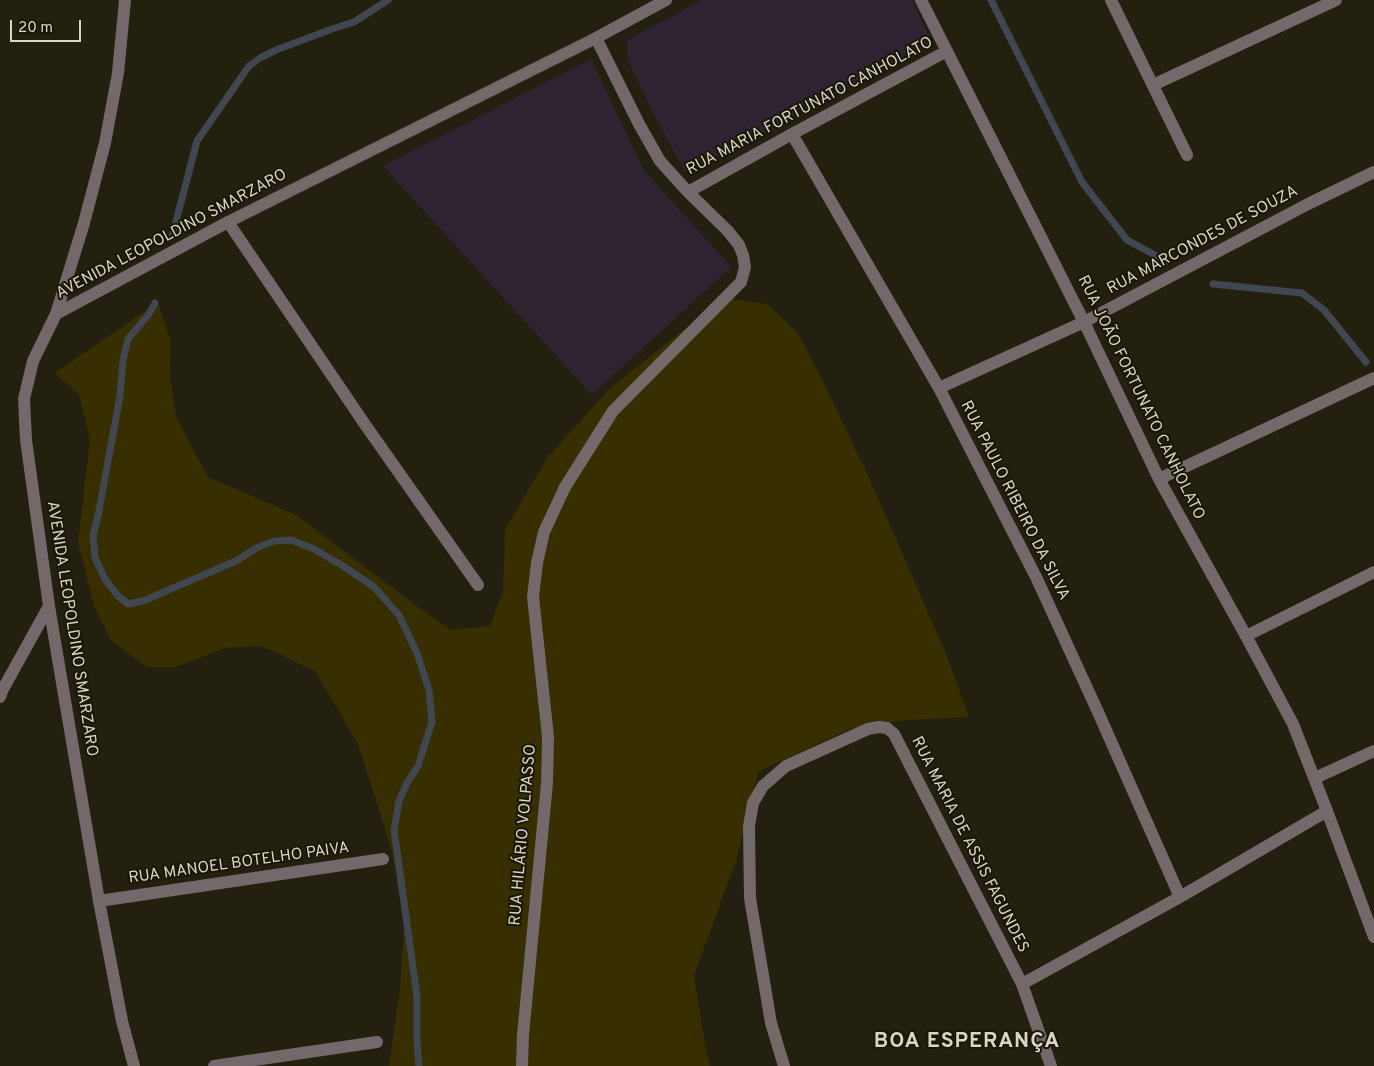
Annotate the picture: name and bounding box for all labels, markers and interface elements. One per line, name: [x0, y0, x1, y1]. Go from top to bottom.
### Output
scale bar: [12, 10, 84, 42]
text: 20 m: [18, 19, 53, 38]
street label: RUA MARIA FORTUNATO CANHOLATO: [683, 34, 937, 180]
street label: AVENIDA LEOPOLDINO SMARZARO: [53, 166, 291, 304]
street label: RUA MARCONDES DE SOUZA: [1104, 182, 1302, 300]
street label: RUA JOÃO FORTUNATO CANHOLATO: [1072, 273, 1208, 523]
street label: RUA PAULO RIBEIRO DA SILVA: [955, 398, 1073, 604]
street label: AVENIDA LEOPOLDINO SMARZARO: [41, 500, 101, 758]
street label: RUA MARIA DE ASSIS FAGUNDES: [906, 734, 1032, 956]
street label: RUA HILÁRIO VOLPASSO: [507, 744, 541, 926]
street label: RUA MANOEL BOTELHO PAIVA: [127, 839, 351, 889]
district label: BOA ESPERANÇA: [872, 1030, 1062, 1056]

